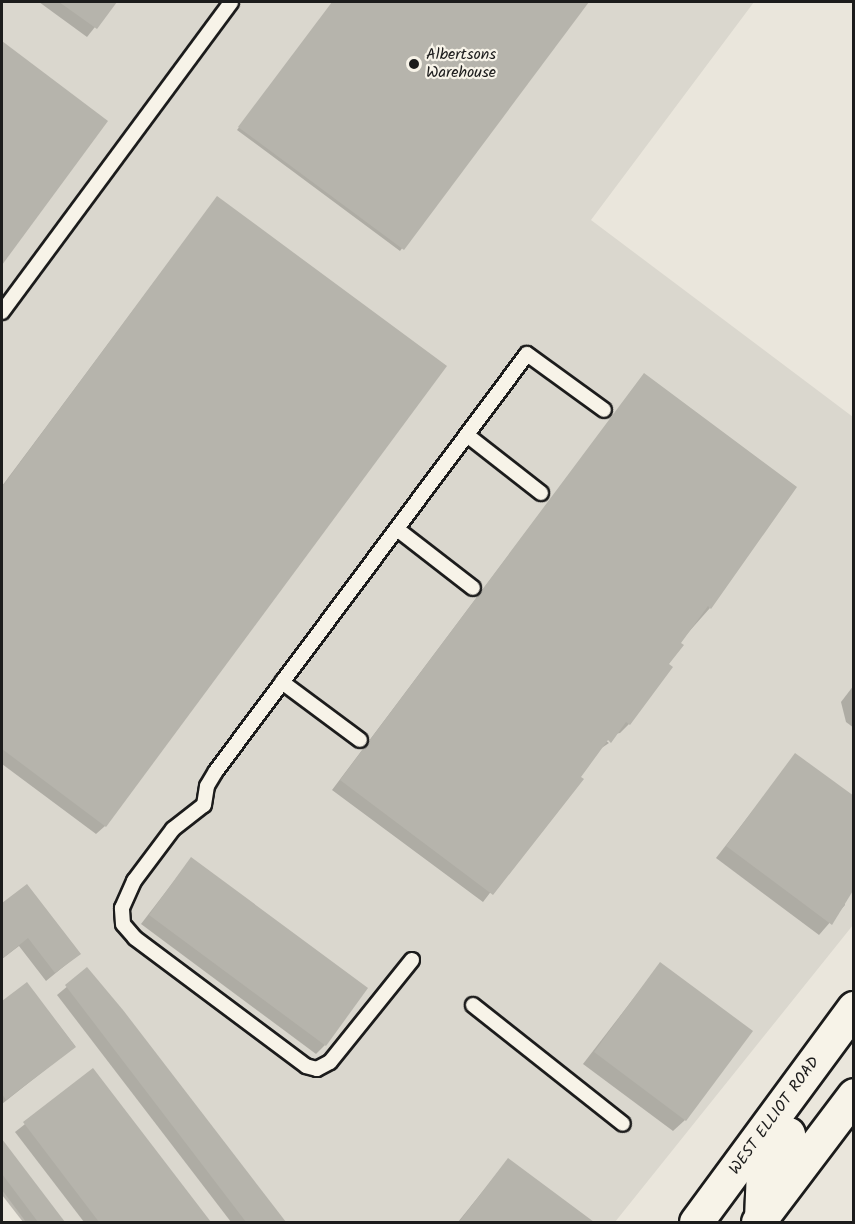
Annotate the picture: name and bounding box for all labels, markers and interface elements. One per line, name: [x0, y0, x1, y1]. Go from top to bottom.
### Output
place label: Albertsons Warehouse: [426, 45, 496, 83]
marker: Albertsons Warehouse: [407, 57, 421, 71]
street label: WEST ELLIOT ROAD: [726, 1053, 824, 1179]

